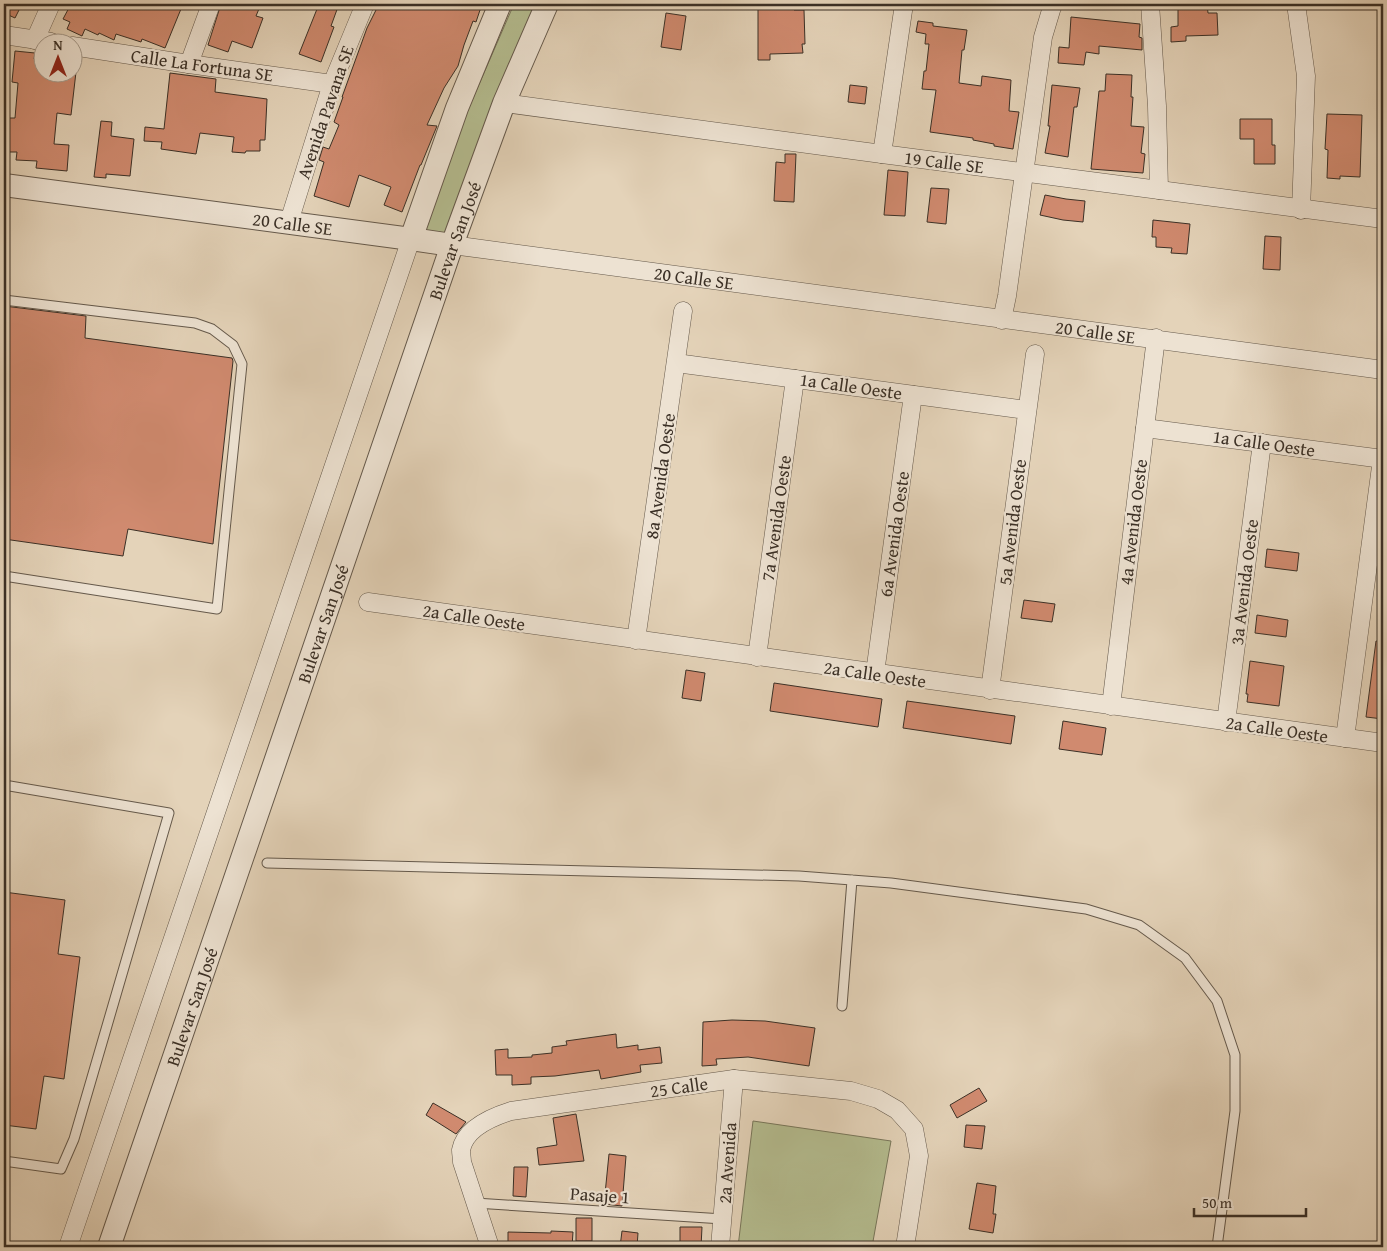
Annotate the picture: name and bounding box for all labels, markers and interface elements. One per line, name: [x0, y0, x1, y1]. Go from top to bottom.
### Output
north arrow: [32, 32, 82, 82]
text: N: [53, 35, 63, 55]
street label: Calle La Fortuna SE: [129, 42, 275, 88]
street label: Avenida Pavana SE: [289, 42, 361, 182]
street label: 19 Calle SE: [903, 144, 985, 180]
street label: Bulevar San José: [421, 178, 488, 303]
street label: 20 Calle SE: [251, 205, 334, 242]
street label: 20 Calle SE: [652, 259, 735, 296]
street label: 20 Calle SE: [1054, 313, 1137, 350]
street label: 1a Calle Oeste: [798, 365, 904, 407]
street label: 8a Avenida Oeste: [638, 411, 682, 541]
street label: 1a Calle Oeste: [1211, 422, 1317, 464]
street label: 7a Avenida Oeste: [754, 453, 798, 583]
street label: 5a Avenida Oeste: [991, 457, 1033, 587]
street label: 4a Avenida Oeste: [1112, 457, 1154, 587]
street label: 6a Avenida Oeste: [872, 469, 916, 599]
street label: 3a Avenida Oeste: [1223, 517, 1265, 647]
street label: Bulevar San José: [290, 561, 355, 686]
street label: 2a Calle Oeste: [421, 596, 527, 638]
street label: 2a Calle Oeste: [822, 653, 928, 695]
street label: 2a Calle Oeste: [1224, 708, 1330, 750]
street label: Bulevar San José: [158, 944, 224, 1070]
street label: 25 Calle: [648, 1070, 710, 1104]
street label: 2a Avenida: [711, 1121, 743, 1205]
street label: Pasaje 1: [569, 1179, 631, 1211]
scale bar: [1194, 1186, 1307, 1218]
text: 50 m: [1202, 1192, 1233, 1213]

